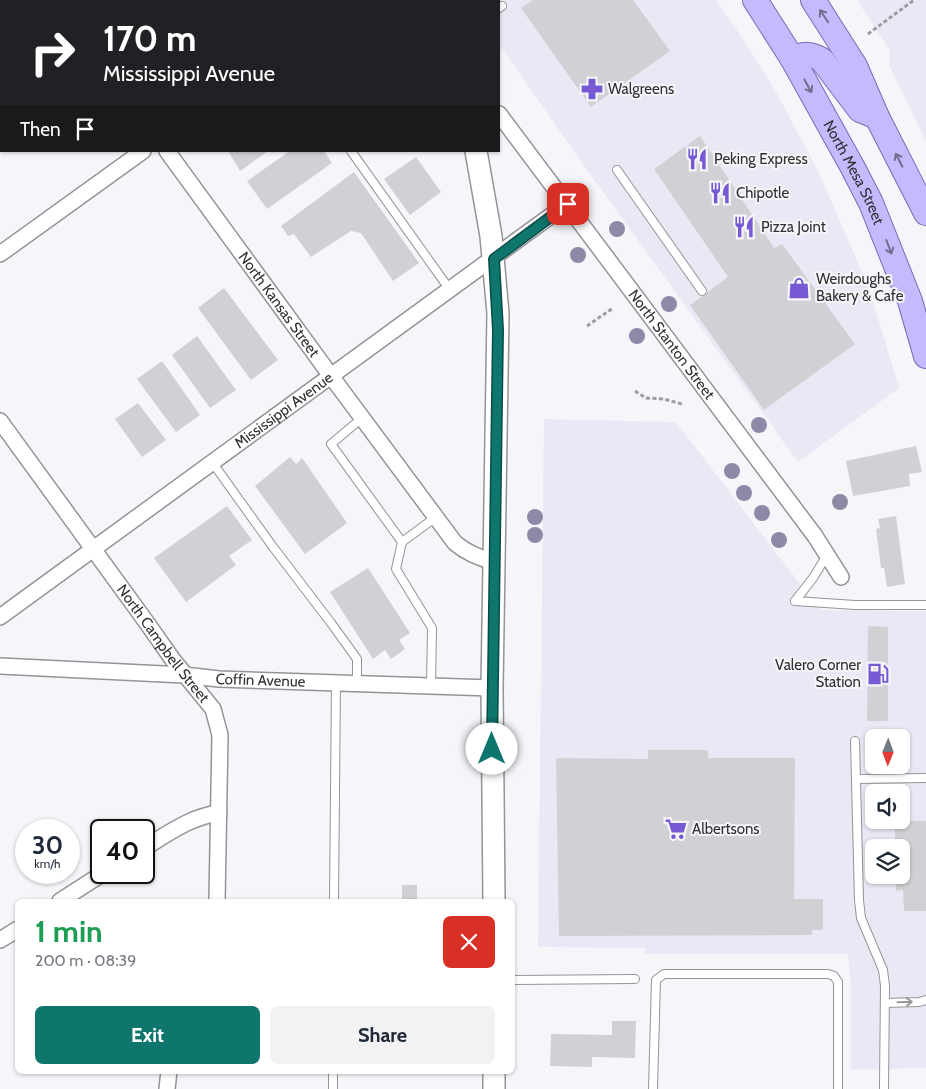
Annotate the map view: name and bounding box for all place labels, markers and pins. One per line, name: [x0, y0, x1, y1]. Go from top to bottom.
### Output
pharmacy icon: Walgreens: [579, 76, 605, 102]
place label: Walgreens: [608, 80, 674, 98]
restaurant icon: Peking Express: [684, 146, 710, 172]
place label: Peking Express: [714, 150, 808, 168]
restaurant icon: Chipotle: [707, 180, 733, 206]
pin: [547, 183, 589, 225]
place label: Chipotle: [736, 184, 790, 202]
restaurant icon: Pizza Joint: [731, 214, 757, 240]
place label: Pizza Joint: [761, 218, 826, 236]
place label: Weirdoughs Bakery & Cafe: [816, 270, 904, 305]
shop icon: Weirdoughs Bakery & Cafe: [786, 275, 812, 301]
place label: Valero Corner Station: [775, 656, 861, 691]
fuel station icon: Valero Corner Station: [865, 661, 891, 687]
supermarket icon: Albertsons: [663, 816, 689, 842]
place label: Albertsons: [692, 820, 760, 838]

